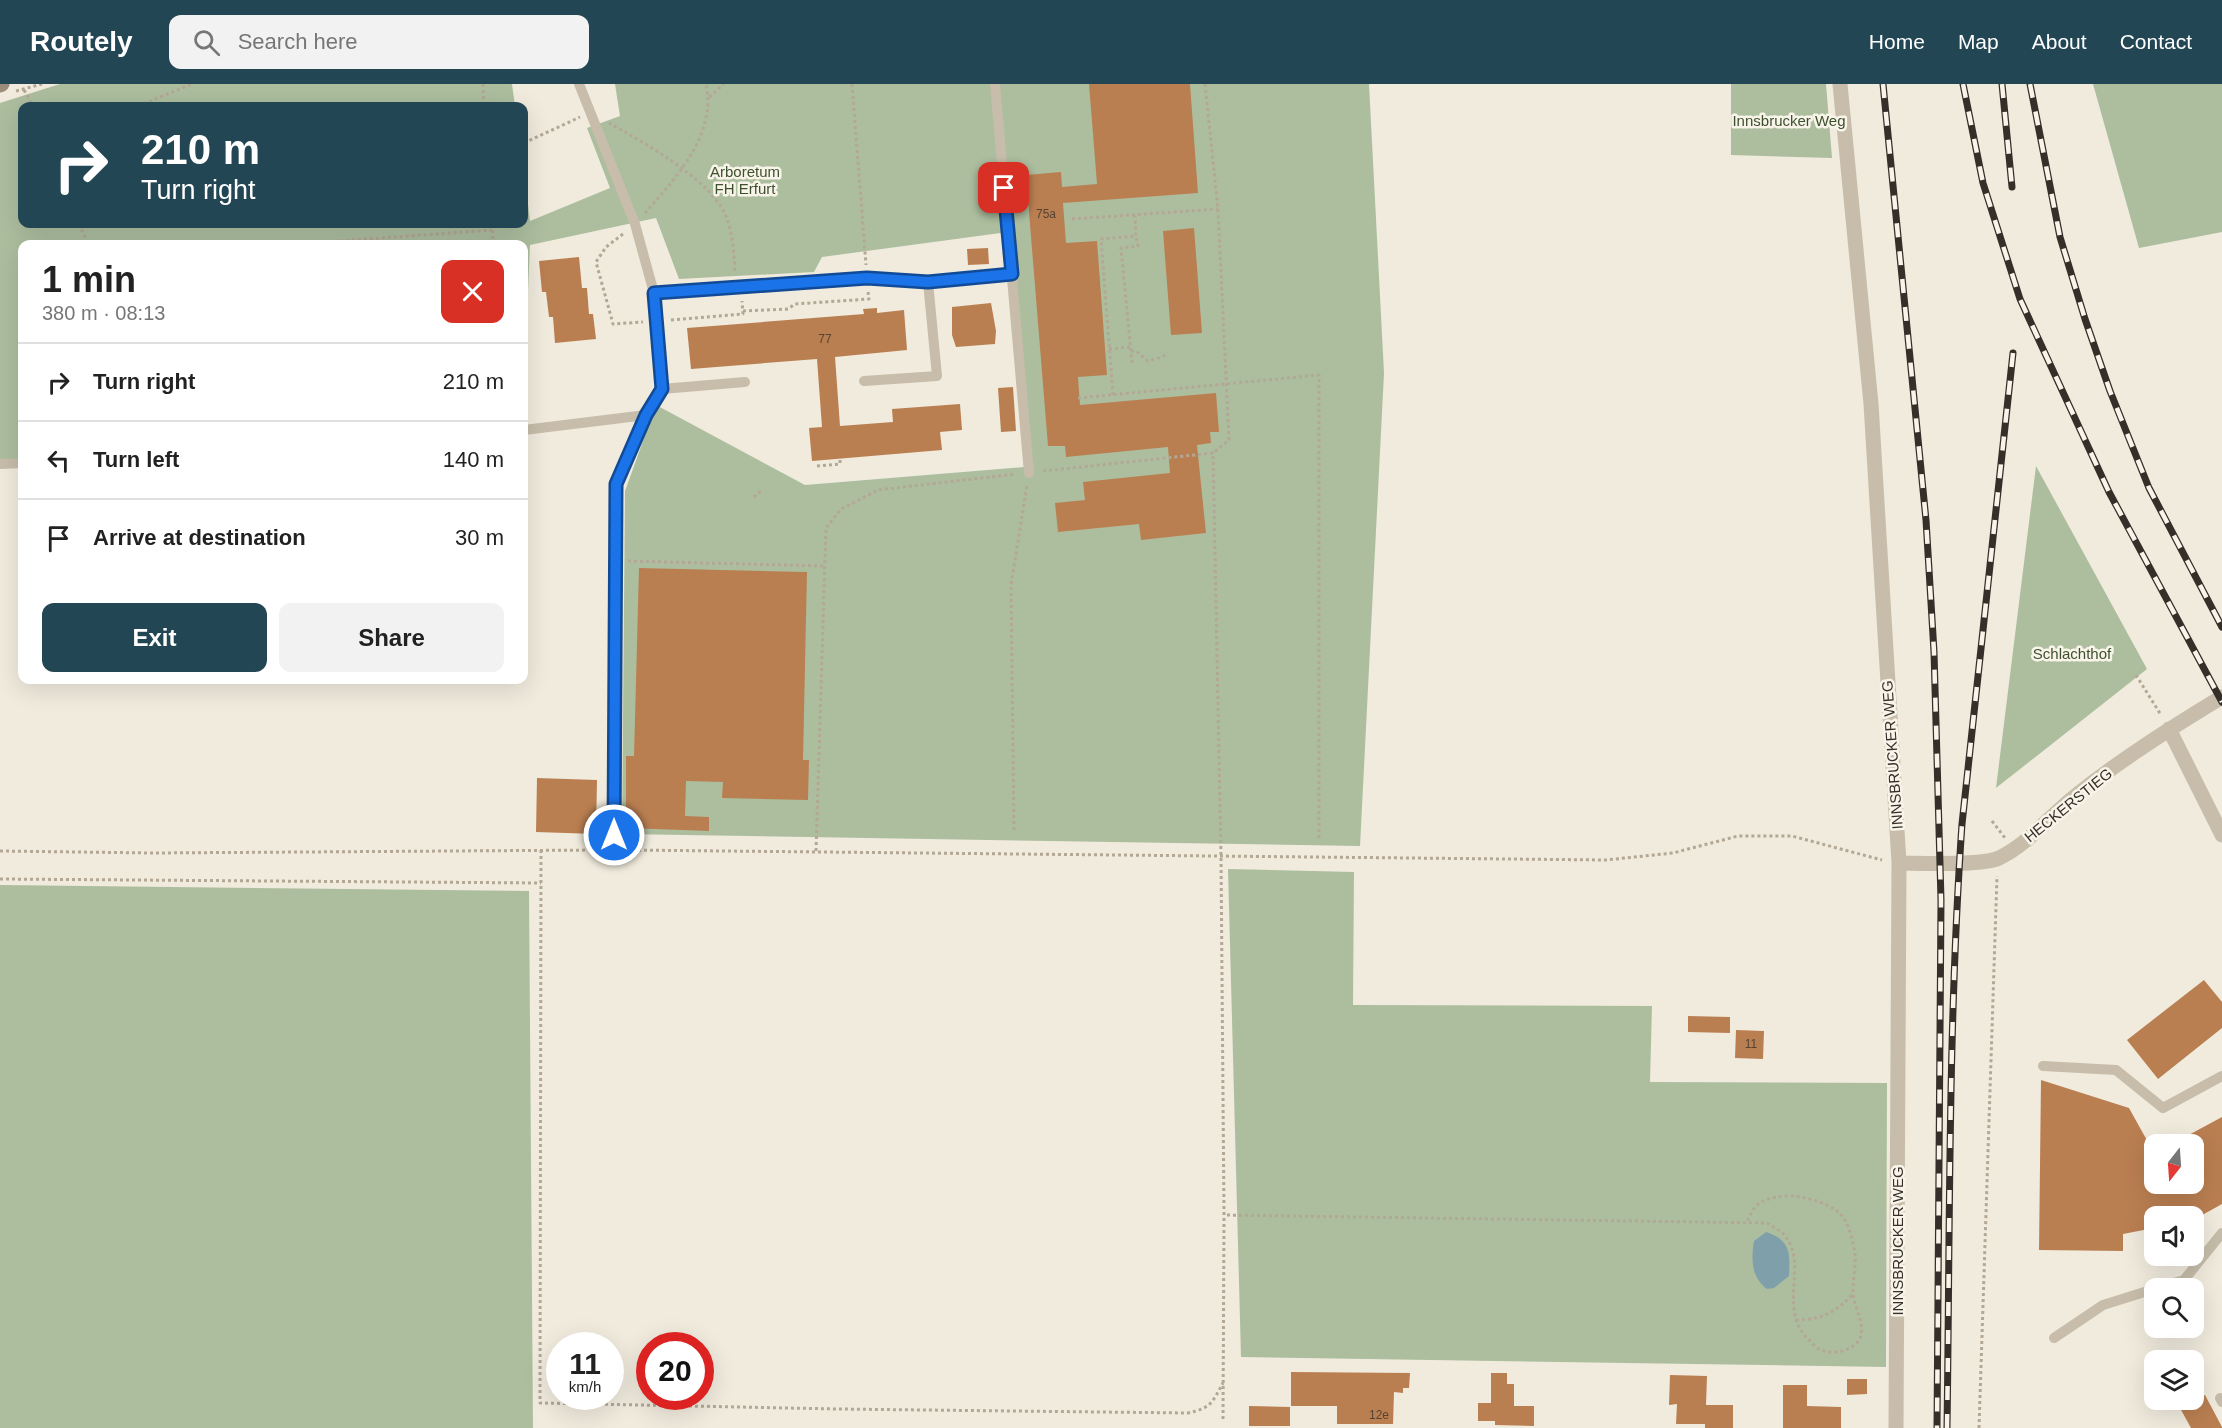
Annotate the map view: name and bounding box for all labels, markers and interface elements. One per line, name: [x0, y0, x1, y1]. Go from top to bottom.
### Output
search box: [169, 15, 589, 69]
text: Routely: [30, 26, 133, 57]
icon: search: [190, 26, 223, 59]
text: Search here: [238, 29, 358, 54]
text: Home: [1869, 30, 1925, 53]
text: Map: [1958, 30, 1999, 53]
text: About: [2032, 30, 2087, 53]
text: Contact: [2120, 30, 2192, 53]
park label: Innsbrucker Weg: [1732, 112, 1846, 129]
icon: right: [42, 126, 120, 204]
text: 210 m: [141, 126, 260, 173]
pin: [978, 162, 1029, 213]
park label: Arboretum FH Erfurt: [710, 163, 780, 197]
icon: arrive: [987, 171, 1020, 204]
text: Turn right: [141, 175, 256, 205]
house number: 75a: [1036, 207, 1056, 221]
text: 1 min: [42, 259, 136, 300]
button: close: [441, 260, 504, 323]
text: 380 m · 08:13: [42, 302, 165, 324]
house number: 77: [818, 332, 832, 346]
icon: right: [42, 366, 75, 399]
text: Turn right: [93, 369, 195, 394]
text: 210 m: [443, 369, 504, 394]
icon: left: [42, 444, 75, 477]
text: Turn left: [93, 447, 179, 472]
text: 140 m: [443, 447, 504, 472]
icon: arrive: [42, 522, 75, 555]
text: Arrive at destination: [93, 525, 306, 550]
text: 30 m: [455, 525, 504, 550]
button: Exit: [42, 603, 267, 672]
button: Share: [279, 603, 504, 672]
park label: Schlachthof: [2033, 645, 2112, 662]
street label: INNSBRUCKER WEG: [1878, 680, 1906, 830]
street label: HECKERSTIEG: [2021, 765, 2115, 845]
position arrow: [582, 803, 646, 867]
house number: 11: [1745, 1037, 1758, 1051]
north arrow: [2144, 1134, 2204, 1194]
map controls: [2144, 1134, 2204, 1410]
street label: INNSBRUCKER WEG: [1889, 1166, 1906, 1316]
button: sound: [2144, 1206, 2204, 1266]
button: search: [2144, 1278, 2204, 1338]
speed limit sign: 20: [636, 1332, 714, 1410]
text: 11: [569, 1347, 601, 1380]
button: layers: [2144, 1350, 2204, 1410]
text: km/h: [569, 1378, 601, 1395]
house number: 12e: [1369, 1408, 1389, 1422]

